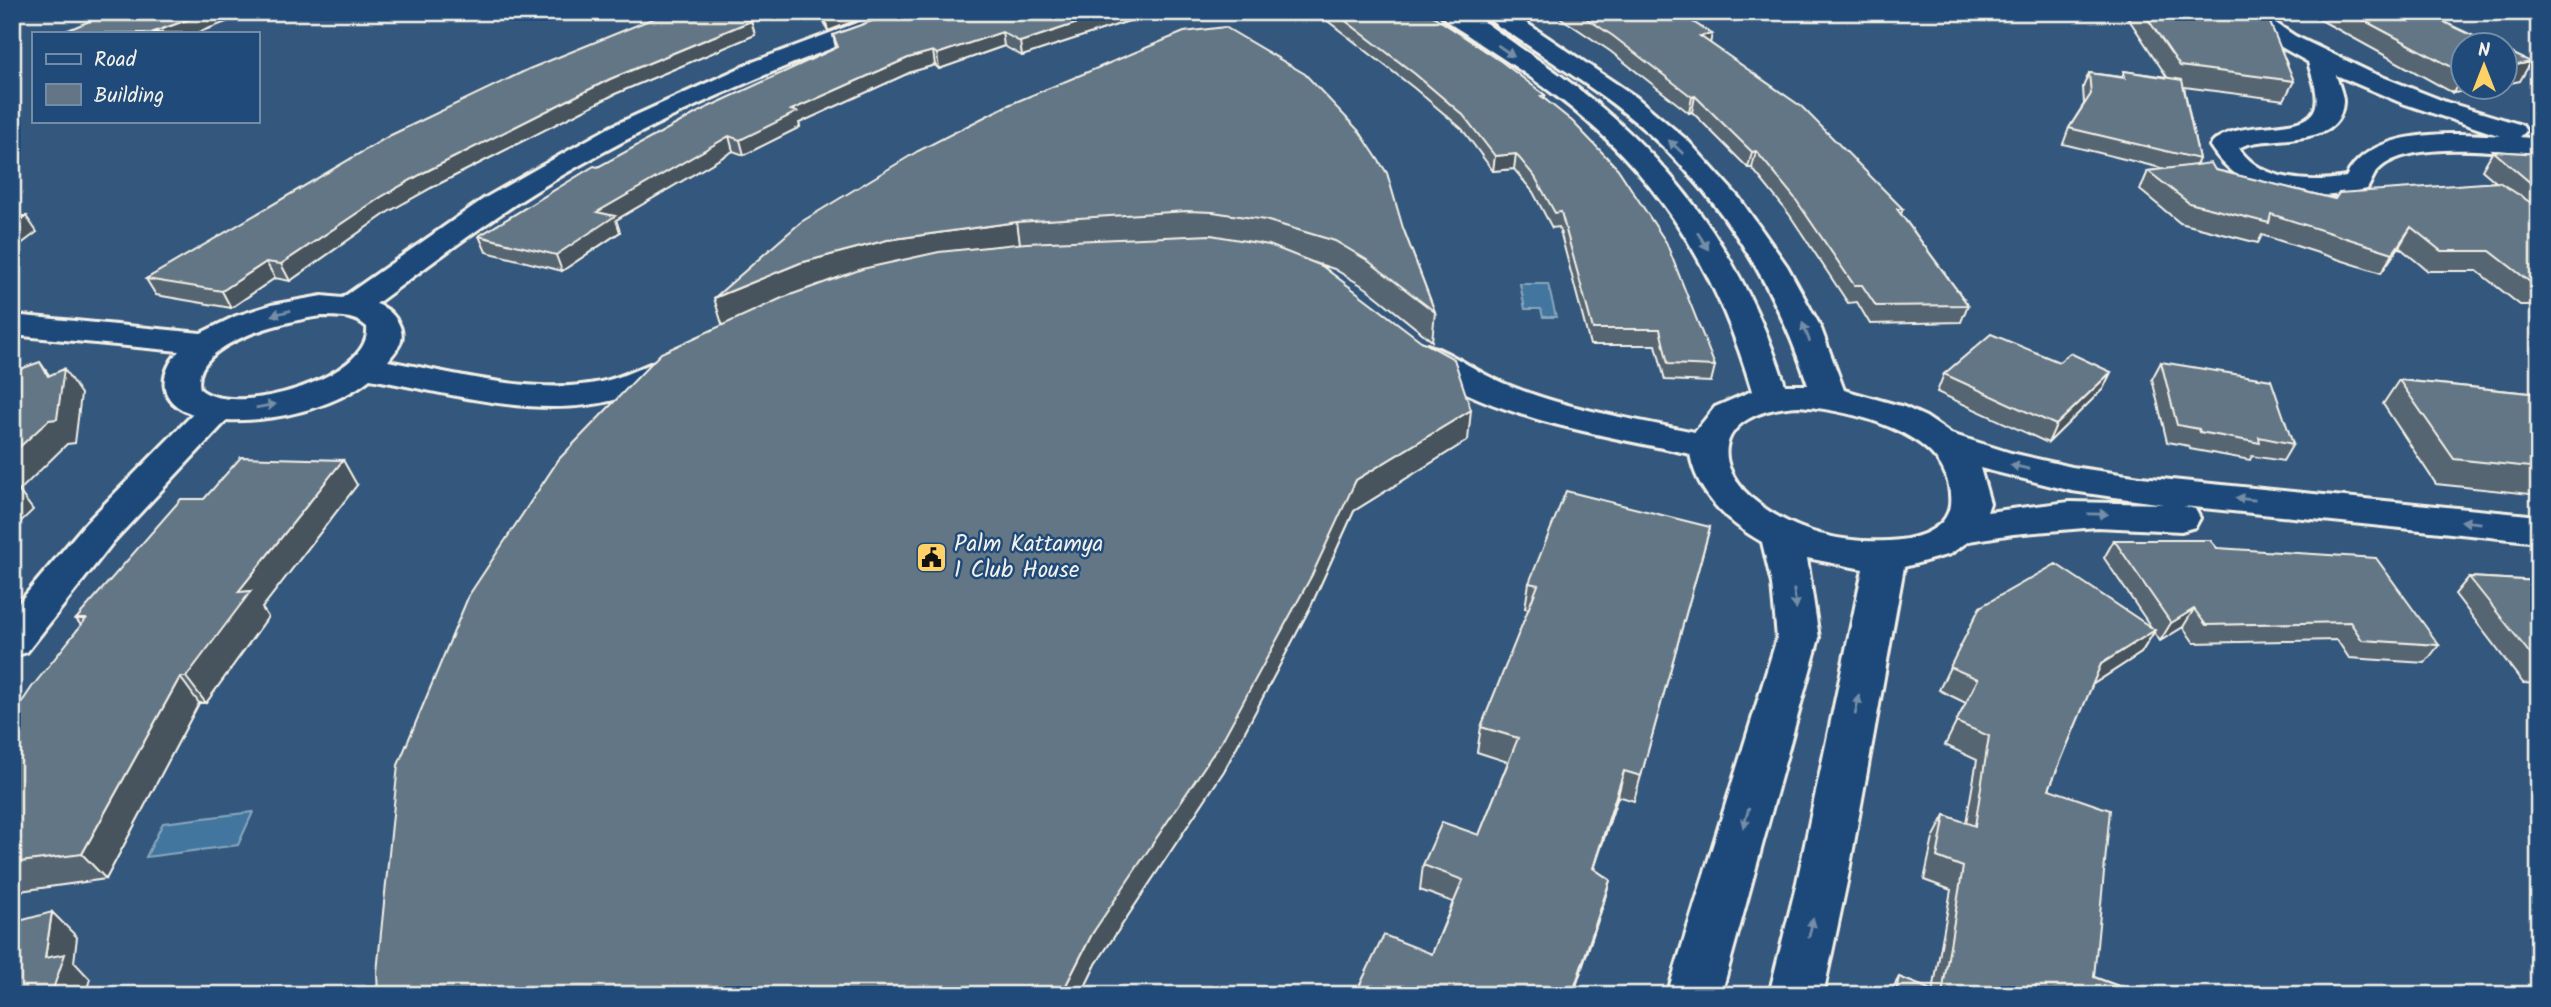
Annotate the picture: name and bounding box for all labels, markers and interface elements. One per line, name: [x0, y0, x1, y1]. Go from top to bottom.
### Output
legend: [32, 32, 259, 122]
north arrow: [2450, 32, 2520, 102]
text: N: [2478, 36, 2490, 66]
text: Road: [94, 44, 137, 77]
one-way arrow: [1497, 44, 1515, 58]
text: Building: [94, 80, 164, 113]
one-way arrow: [1667, 139, 1685, 155]
one-way arrow: [1697, 231, 1710, 251]
one-way arrow: [270, 308, 292, 319]
one-way arrow: [1800, 322, 1811, 343]
one-way arrow: [255, 400, 277, 411]
one-way arrow: [2009, 461, 2031, 472]
one-way arrow: [2233, 493, 2255, 504]
one-way arrow: [2087, 508, 2109, 519]
one-way arrow: [2460, 516, 2482, 527]
place label: Palm Kattamya 1 Club House: [954, 527, 1103, 589]
public building icon: Palm Kattamya 1 Club House: [914, 541, 948, 575]
one-way arrow: [1790, 588, 1801, 610]
one-way arrow: [1851, 694, 1862, 716]
one-way arrow: [1740, 808, 1750, 829]
one-way arrow: [1806, 917, 1817, 939]

